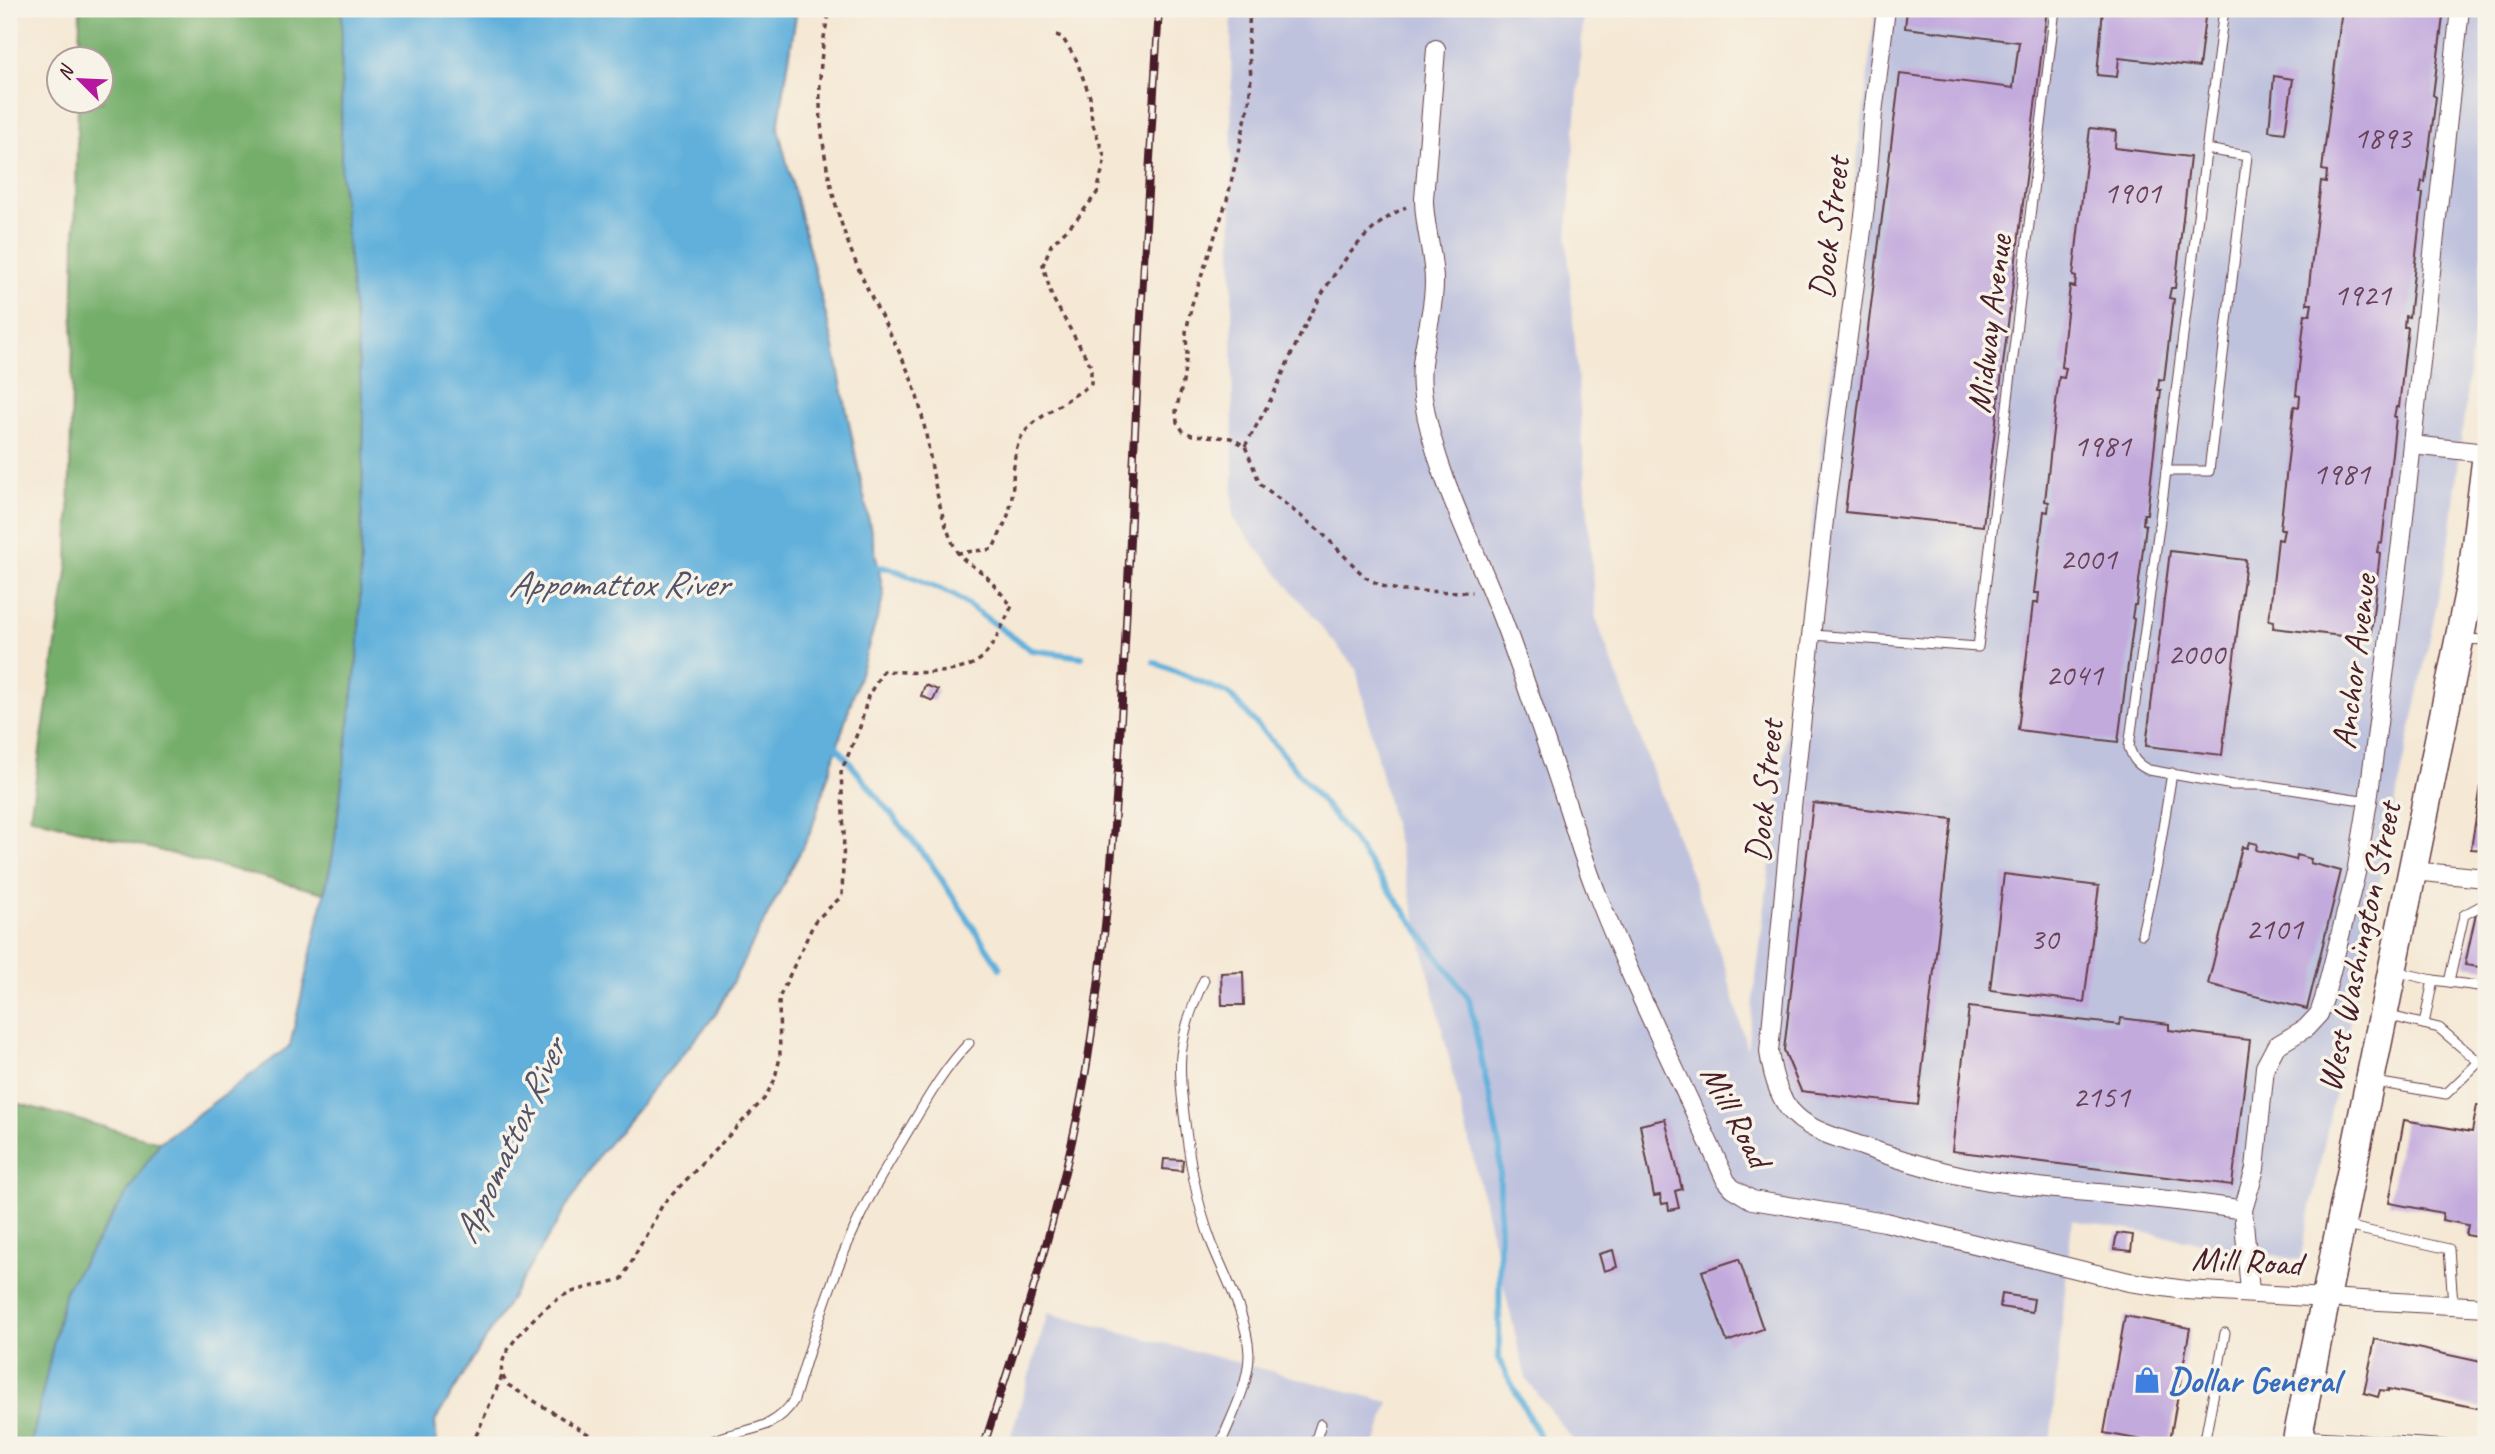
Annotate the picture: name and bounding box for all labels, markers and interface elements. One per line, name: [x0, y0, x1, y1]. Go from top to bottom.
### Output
north arrow: [46, 46, 116, 116]
text: N: [52, 60, 80, 84]
house number: 1893: [2353, 117, 2413, 158]
street label: Dock Street: [1798, 151, 1860, 301]
house number: 1901: [2103, 172, 2162, 213]
street label: Midway Avenue: [1956, 230, 2023, 415]
house number: 1921: [2333, 274, 2392, 315]
house number: 1981: [2073, 425, 2132, 466]
house number: 1981: [2312, 453, 2371, 494]
house number: 2001: [2059, 538, 2118, 579]
water label: Appomattox River: [508, 560, 733, 607]
street label: Anchor Avenue: [2321, 570, 2387, 752]
house number: 2000: [2167, 633, 2227, 674]
house number: 2041: [2045, 654, 2104, 695]
street label: Dock Street: [1734, 715, 1794, 864]
street label: West Washington Street: [2306, 795, 2412, 1096]
house number: 2101: [2245, 908, 2304, 949]
house number: 30: [2030, 918, 2061, 959]
water label: Appomattox River: [441, 1027, 579, 1250]
street label: Mill Road: [1690, 1057, 1784, 1180]
house number: 2151: [2072, 1076, 2131, 1117]
street label: Mill Road: [2191, 1236, 2308, 1287]
place label: Dollar General: [2168, 1358, 2346, 1403]
shop icon: Dollar General: [2132, 1365, 2162, 1395]

